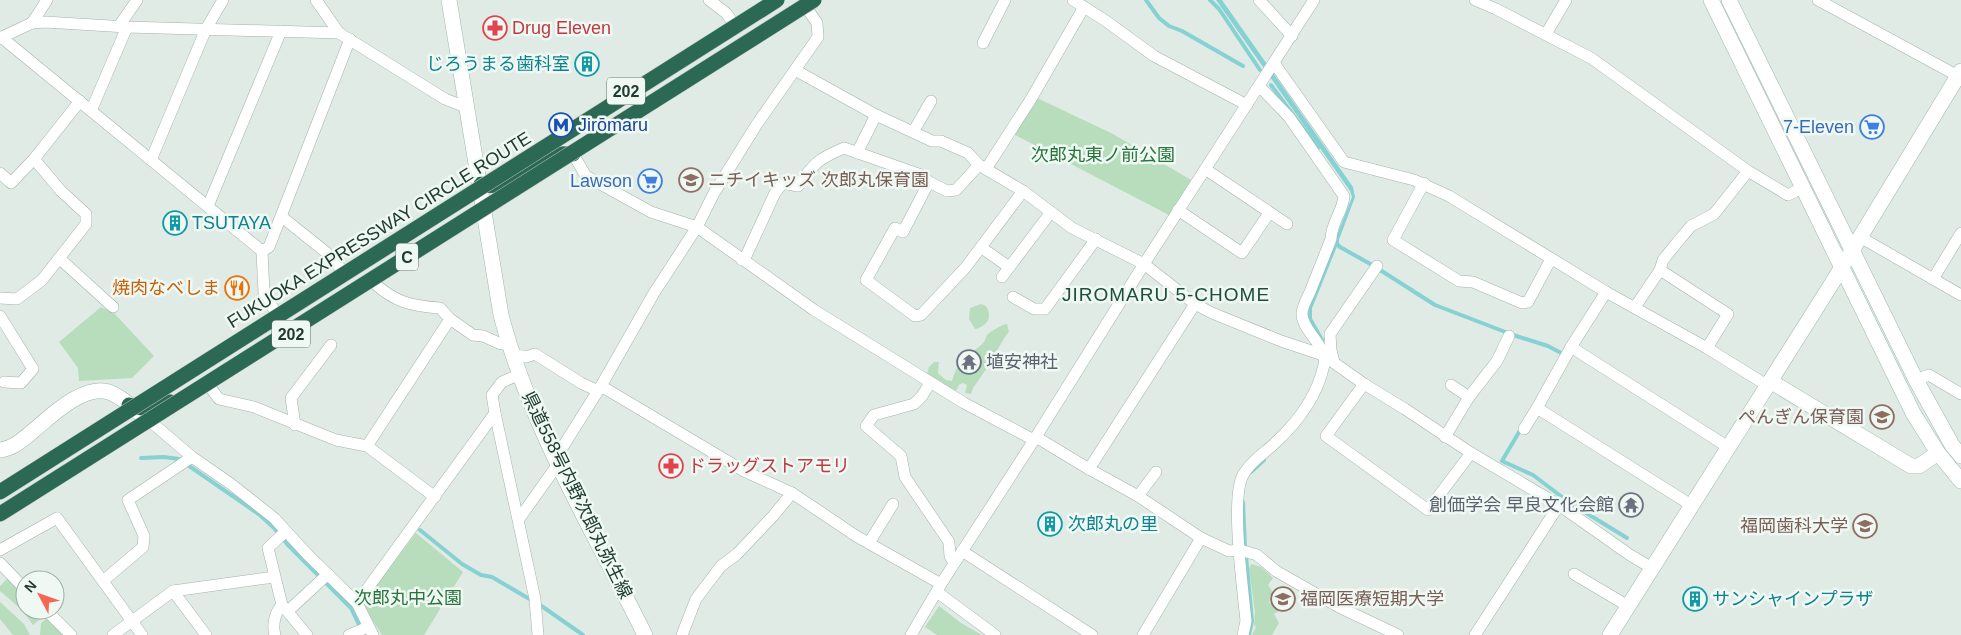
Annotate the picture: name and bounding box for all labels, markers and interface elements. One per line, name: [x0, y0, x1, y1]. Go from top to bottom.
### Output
pharmacy icon: Drug Eleven: [482, 15, 508, 41]
place label: Drug Eleven: [512, 18, 611, 38]
building icon: じろうまる歯科室: [574, 51, 600, 77]
place label: じろうまる歯科室: [426, 54, 570, 74]
road number: 202: [607, 78, 645, 104]
metro station icon: Jirōmaru: [548, 112, 574, 138]
supermarket icon: 7-Eleven: [1859, 114, 1885, 140]
place label: Jirōmaru: [578, 115, 648, 135]
place label: 7-Eleven: [1783, 117, 1854, 137]
street label: FUKUOKA EXPRESSWAY CIRCLE ROUTE: [223, 127, 535, 333]
park label: 次郎丸東ノ前公園: [1031, 145, 1175, 165]
school or university icon: ニチイキッズ 次郎丸保育園: [678, 167, 704, 193]
supermarket icon: Lawson: [637, 168, 663, 194]
place label: ニチイキッズ 次郎丸保育園: [708, 170, 929, 190]
place label: Lawson: [570, 171, 632, 191]
building icon: TSUTAYA: [162, 210, 188, 236]
place label: TSUTAYA: [192, 213, 271, 233]
road number: C: [396, 243, 418, 270]
restaurant icon: 焼肉なべしま: [224, 275, 250, 301]
place label: 焼肉なべしま: [112, 278, 220, 298]
district label: JIROMARU 5-CHOME: [1062, 284, 1270, 305]
road number: 202: [272, 320, 310, 348]
temple icon: 埴安神社: [956, 349, 982, 375]
place label: 埴安神社: [986, 352, 1058, 372]
street label: 県道558号内野次郎丸弥生線: [518, 388, 636, 602]
school or university icon: ぺんぎん保育園: [1869, 404, 1895, 430]
place label: ぺんぎん保育園: [1738, 407, 1864, 427]
pharmacy icon: ドラッグストアモリ: [658, 453, 684, 479]
place label: ドラッグストアモリ: [688, 456, 850, 476]
temple icon: 創価学会 早良文化会館: [1618, 492, 1644, 518]
place label: 創価学会 早良文化会館: [1429, 495, 1614, 515]
building icon: 次郎丸の里: [1037, 511, 1063, 537]
school or university icon: 福岡歯科大学: [1852, 513, 1878, 539]
place label: 次郎丸の里: [1068, 514, 1158, 534]
place label: 福岡歯科大学: [1740, 516, 1848, 536]
north arrow: [15, 570, 65, 620]
text: N: [21, 577, 40, 596]
school or university icon: 福岡医療短期大学: [1270, 586, 1296, 612]
building icon: サンシャインプラザ: [1682, 586, 1708, 612]
park label: 次郎丸中公園: [354, 588, 462, 608]
place label: 福岡医療短期大学: [1300, 589, 1444, 609]
place label: サンシャインプラザ: [1712, 589, 1873, 609]

